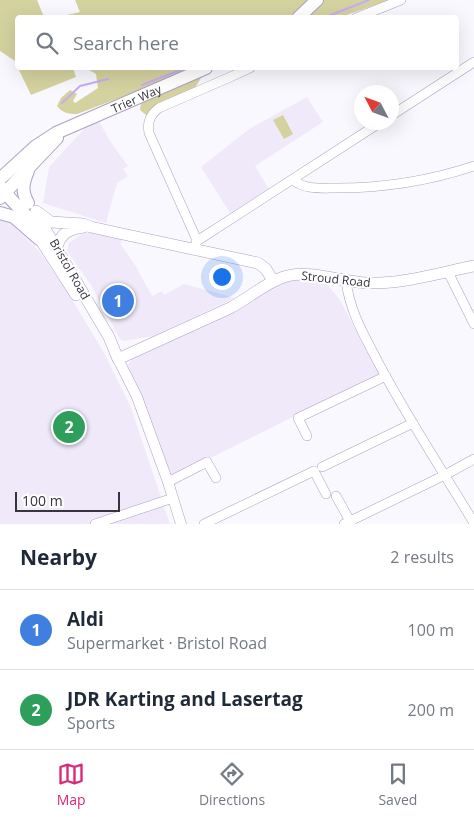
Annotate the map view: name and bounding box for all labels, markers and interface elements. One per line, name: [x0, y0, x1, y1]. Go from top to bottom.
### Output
search box: [15, 15, 459, 70]
icon: search: [33, 29, 61, 57]
text: Search here: [73, 30, 179, 56]
street label: Trier Way: [108, 80, 165, 117]
north arrow: [354, 85, 399, 130]
street label: Bristol Road: [46, 235, 94, 303]
your location: [209, 264, 235, 290]
street label: Stroud Road: [301, 267, 371, 291]
pin: 1: [102, 282, 134, 320]
pin: 2: [53, 408, 85, 446]
scale bar: [15, 489, 120, 512]
text: 100 m: [22, 491, 63, 510]
text: Nearby: [20, 543, 97, 571]
text: 2 results: [390, 546, 454, 568]
text: Aldi: [67, 606, 104, 632]
text: 1: [31, 619, 41, 641]
text: 100 m: [408, 619, 454, 641]
text: Supermarket · Bristol Road: [67, 632, 267, 654]
text: JDR Karting and Lasertag: [67, 686, 303, 712]
text: 2: [31, 699, 41, 721]
text: 200 m: [408, 699, 454, 721]
text: Sports: [67, 712, 115, 734]
tab: Map: [57, 760, 86, 809]
tab: Directions: [199, 760, 265, 809]
tab: Saved: [378, 760, 417, 809]

